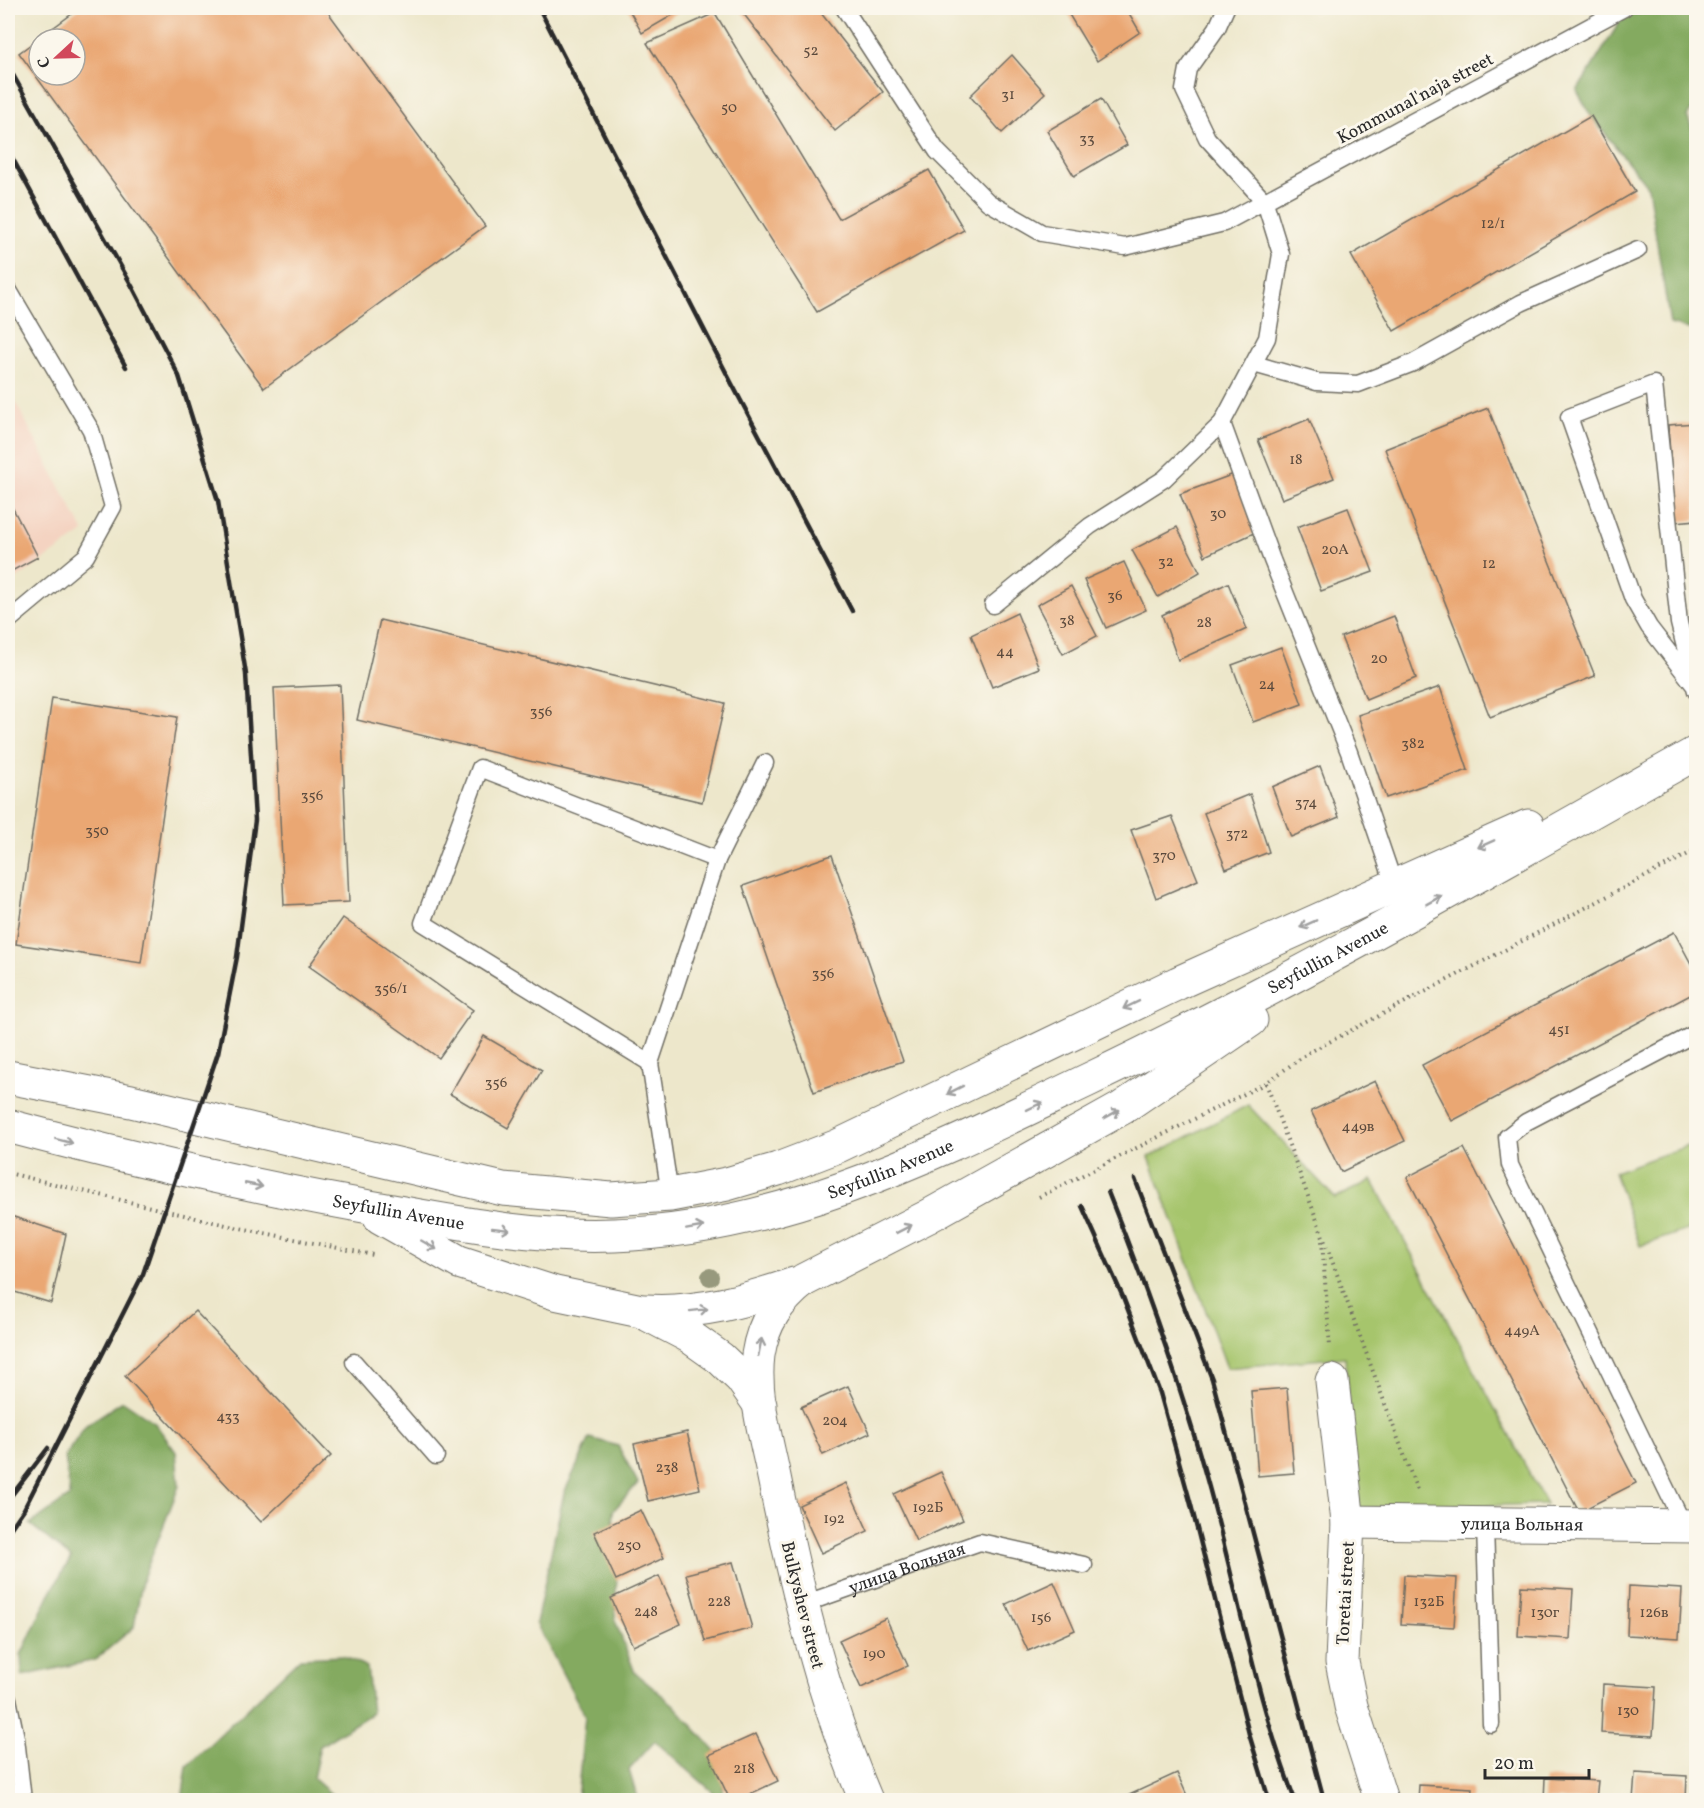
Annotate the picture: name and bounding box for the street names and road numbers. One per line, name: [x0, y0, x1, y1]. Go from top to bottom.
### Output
street label: Kommunal'naja street: [1333, 47, 1498, 151]
street label: Seyfullin Avenue: [1264, 916, 1393, 1002]
street label: Seyfullin Avenue: [825, 1134, 958, 1207]
street label: Seyfullin Avenue: [330, 1190, 466, 1237]
street label: улица Вольная: [1461, 1512, 1583, 1539]
street label: улица Вольная: [845, 1537, 969, 1601]
street label: Bulkyshev street: [774, 1539, 829, 1672]
street label: Toretai street: [1331, 1540, 1362, 1646]

